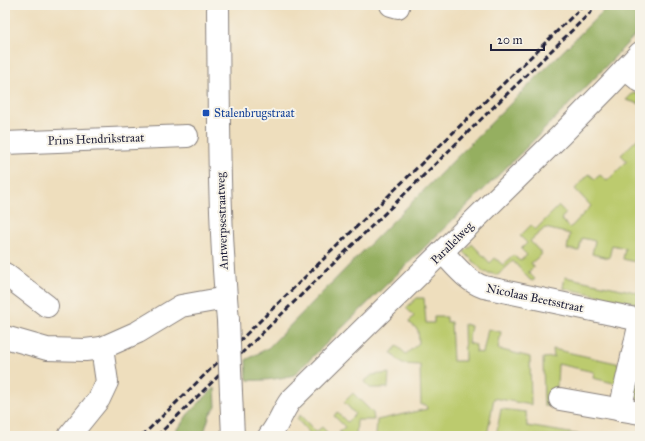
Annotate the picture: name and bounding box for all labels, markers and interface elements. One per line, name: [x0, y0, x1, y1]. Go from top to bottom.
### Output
scale bar: [491, 26, 544, 52]
text: 20 m: [497, 33, 523, 47]
place label: Stalenbrugstraat: [214, 106, 295, 121]
marker: Stalenbrugstraat: [201, 108, 211, 118]
street label: Prins Hendrikstraat: [47, 130, 145, 148]
street label: Antwerpsestraatweg: [213, 172, 232, 271]
street label: Parallelweg: [428, 219, 477, 268]
street label: Nicolaas Beetsstraat: [485, 281, 586, 315]

